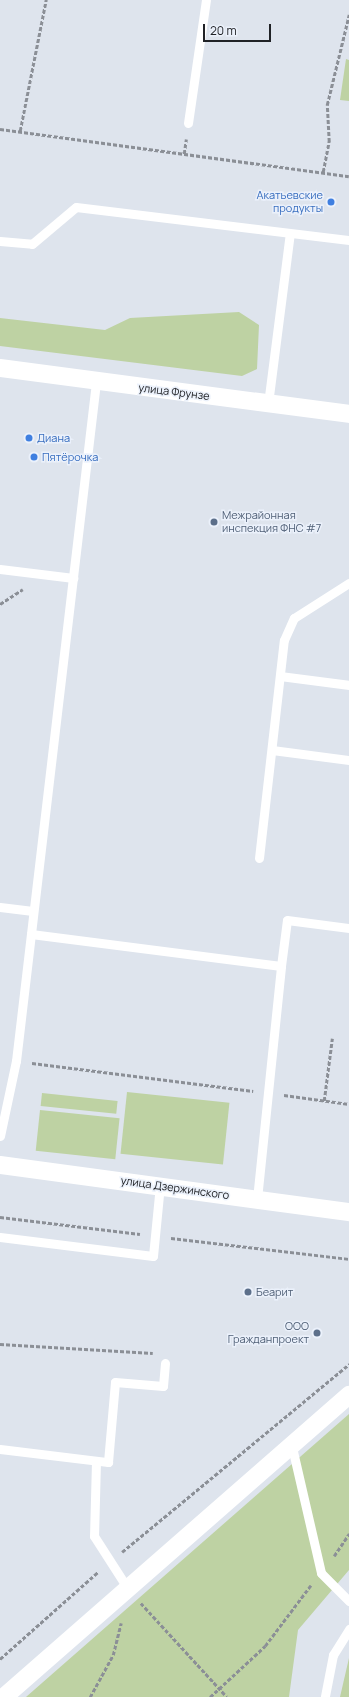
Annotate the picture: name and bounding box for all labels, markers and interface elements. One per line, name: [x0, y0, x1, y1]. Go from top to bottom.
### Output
scale bar: [205, 16, 273, 42]
text: 20 m: [210, 22, 237, 39]
place label: Акатьевские продукты: [256, 189, 323, 215]
marker: Акатьевские продукты: [326, 197, 336, 207]
street label: улица Фрунзе: [138, 381, 210, 403]
place label: Диана: [37, 431, 70, 445]
marker: Диана: [24, 433, 34, 443]
place label: Пятёрочка: [42, 450, 98, 464]
marker: Пятёрочка: [29, 452, 39, 462]
place label: Межрайонная инспекция ФНС #7: [222, 509, 321, 535]
marker: Межрайонная инспекция ФНС #7: [209, 517, 219, 527]
street label: улица Дзержинского: [120, 1174, 230, 1202]
place label: Беарит: [256, 1285, 293, 1299]
marker: Беарит: [243, 1287, 253, 1297]
place label: ООО Гражданпроект: [228, 1320, 309, 1346]
marker: ООО Гражданпроект: [312, 1328, 322, 1338]

